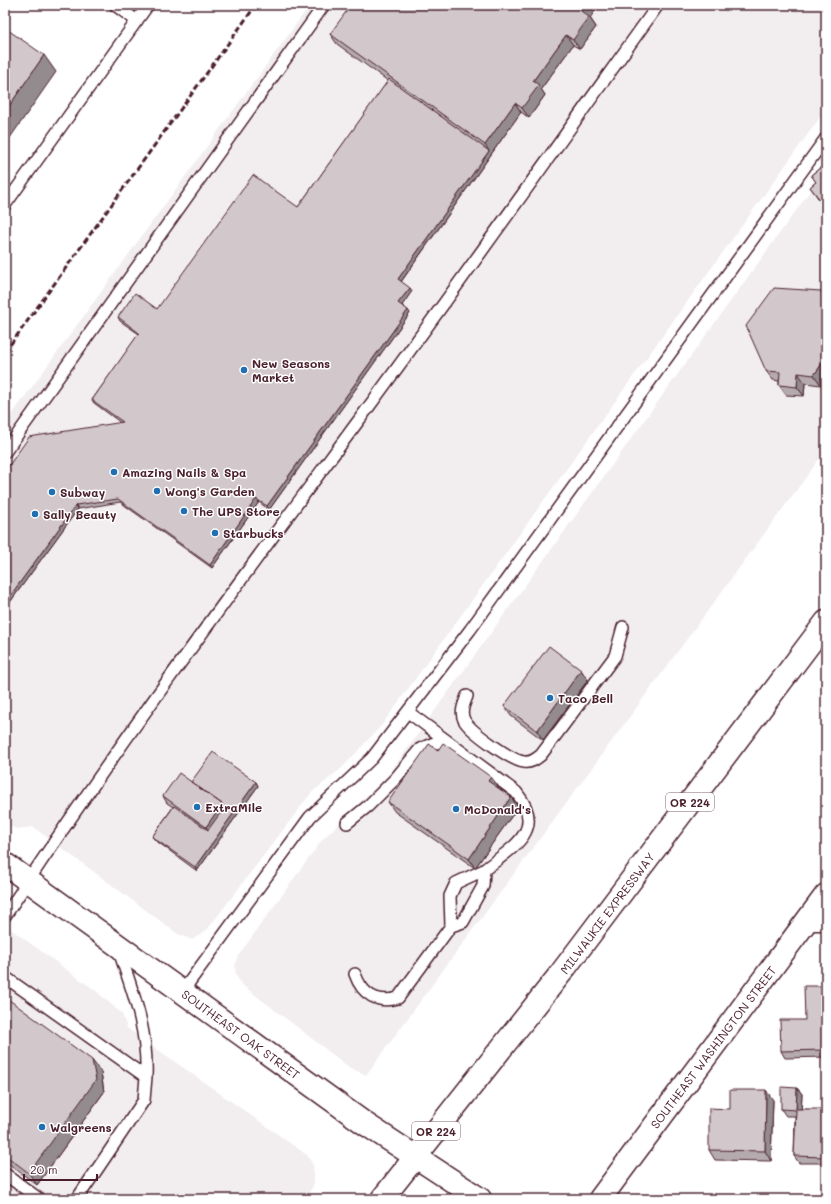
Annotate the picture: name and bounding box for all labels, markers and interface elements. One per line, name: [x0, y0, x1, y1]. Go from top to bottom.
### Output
place label: New Seasons Market: [252, 355, 330, 385]
marker: New Seasons Market: [239, 365, 249, 375]
place label: Amazing Nails & Spa: [122, 464, 246, 480]
marker: Amazing Nails & Spa: [109, 467, 119, 477]
place label: Wong's Garden: [165, 483, 255, 499]
place label: Subway: [60, 484, 106, 500]
marker: Wong's Garden: [152, 486, 162, 496]
marker: Subway: [47, 487, 57, 497]
place label: The UPS Store: [192, 503, 280, 519]
place label: Sally Beauty: [43, 506, 117, 522]
marker: The UPS Store: [179, 506, 189, 516]
marker: Sally Beauty: [30, 509, 40, 519]
place label: Starbucks: [223, 525, 284, 541]
marker: Starbucks: [210, 528, 220, 538]
place label: Taco Bell: [558, 690, 613, 706]
marker: Taco Bell: [545, 693, 555, 703]
road number: OR 224: [666, 793, 714, 811]
place label: ExtraMile: [205, 799, 262, 815]
place label: McDonald's: [464, 801, 531, 817]
marker: ExtraMile: [192, 802, 202, 812]
marker: McDonald's: [451, 804, 461, 814]
street label: MILWAUKIE EXPRESSWAY: [556, 849, 658, 977]
street label: SOUTHEAST WASHINGTON STREET: [647, 962, 780, 1132]
street label: SOUTHEAST OAK STREET: [179, 986, 304, 1083]
place label: Walgreens: [50, 1119, 111, 1135]
marker: Walgreens: [37, 1122, 47, 1132]
road number: OR 224: [412, 1122, 460, 1140]
scale bar: [24, 1156, 97, 1182]
text: 20 m: [30, 1161, 58, 1177]

